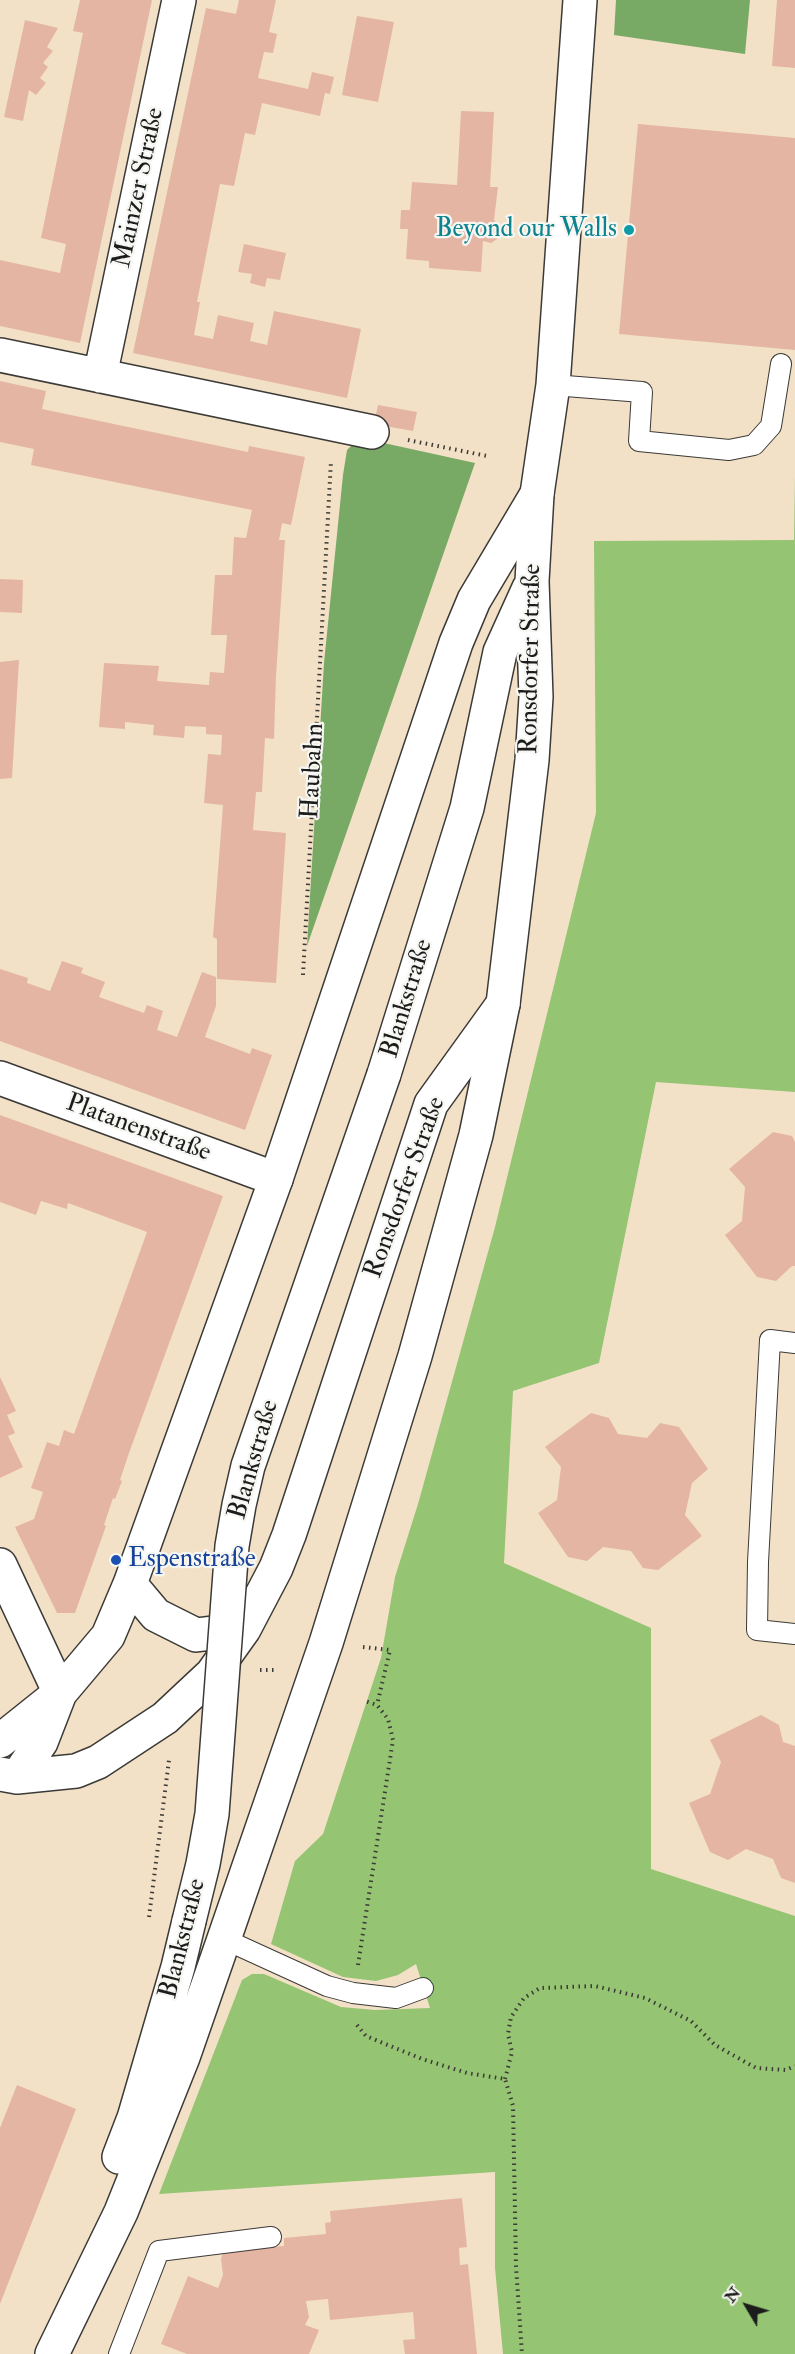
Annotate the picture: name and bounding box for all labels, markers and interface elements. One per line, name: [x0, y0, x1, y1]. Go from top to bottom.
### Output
street label: Mainzer Straße: [108, 105, 172, 271]
place label: Beyond our Walls: [435, 214, 617, 246]
marker: Beyond our Walls: [622, 223, 636, 237]
street label: Ronsdorfer Straße: [515, 563, 549, 755]
street label: Haubahn: [296, 722, 332, 820]
street label: Blankstraße: [375, 936, 441, 1062]
street label: Platanenstraße: [61, 1088, 215, 1170]
street label: Ronsdorfer Straße: [359, 1093, 453, 1283]
street label: Blankstraße: [223, 1397, 287, 1523]
place label: Espenstraße: [128, 1544, 256, 1576]
marker: Espenstraße: [109, 1553, 123, 1567]
street label: Blankstraße: [154, 1876, 214, 2002]
north arrow: [717, 2276, 777, 2336]
text: N: [721, 2283, 745, 2307]

